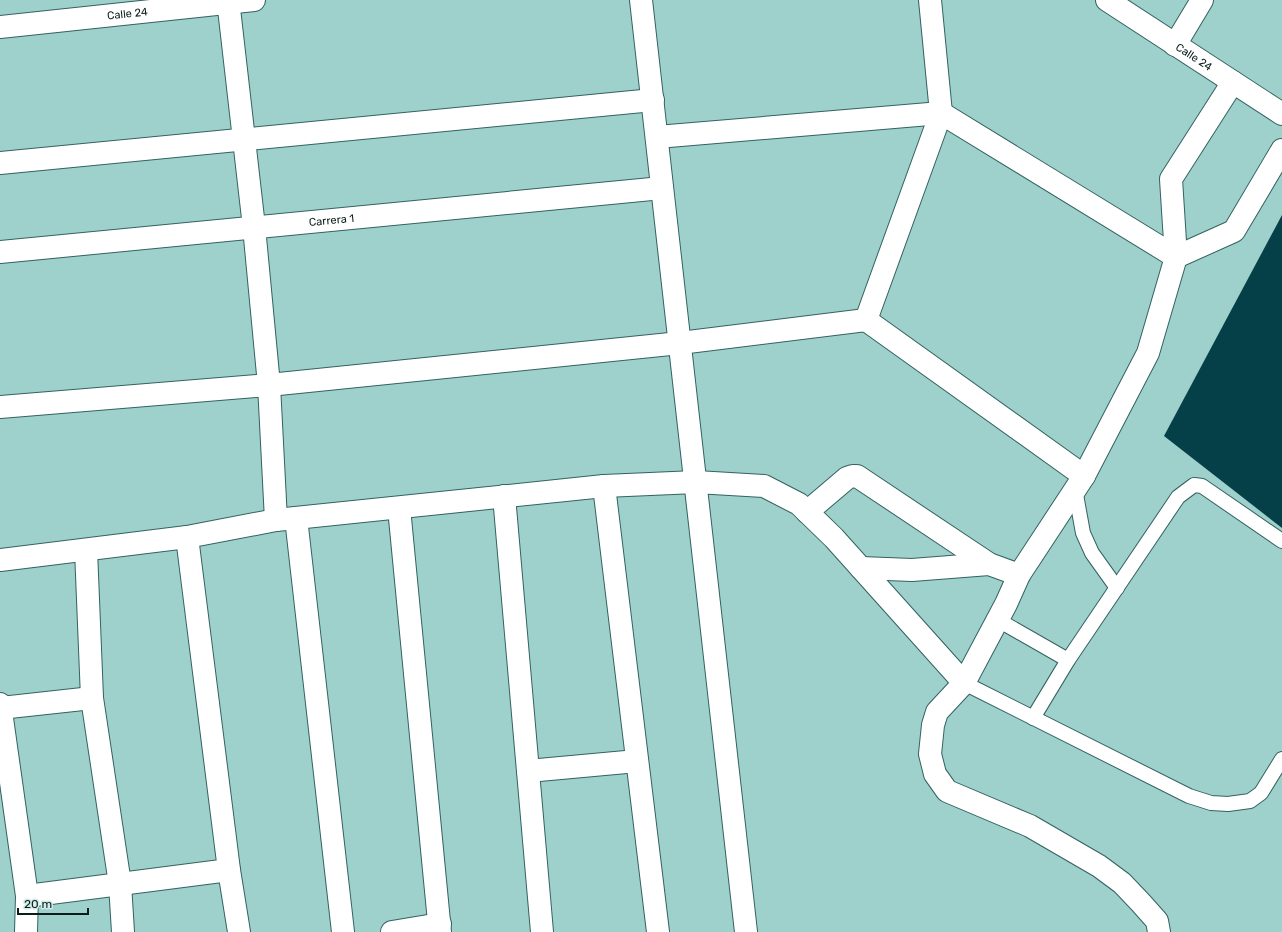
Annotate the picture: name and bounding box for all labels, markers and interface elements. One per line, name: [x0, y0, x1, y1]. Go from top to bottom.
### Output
street label: Calle 24: [106, 5, 148, 23]
street label: Calle 24: [1173, 41, 1215, 74]
street label: Carrera 1: [308, 212, 355, 229]
scale bar: [18, 890, 88, 916]
text: 20 m: [24, 897, 52, 911]

